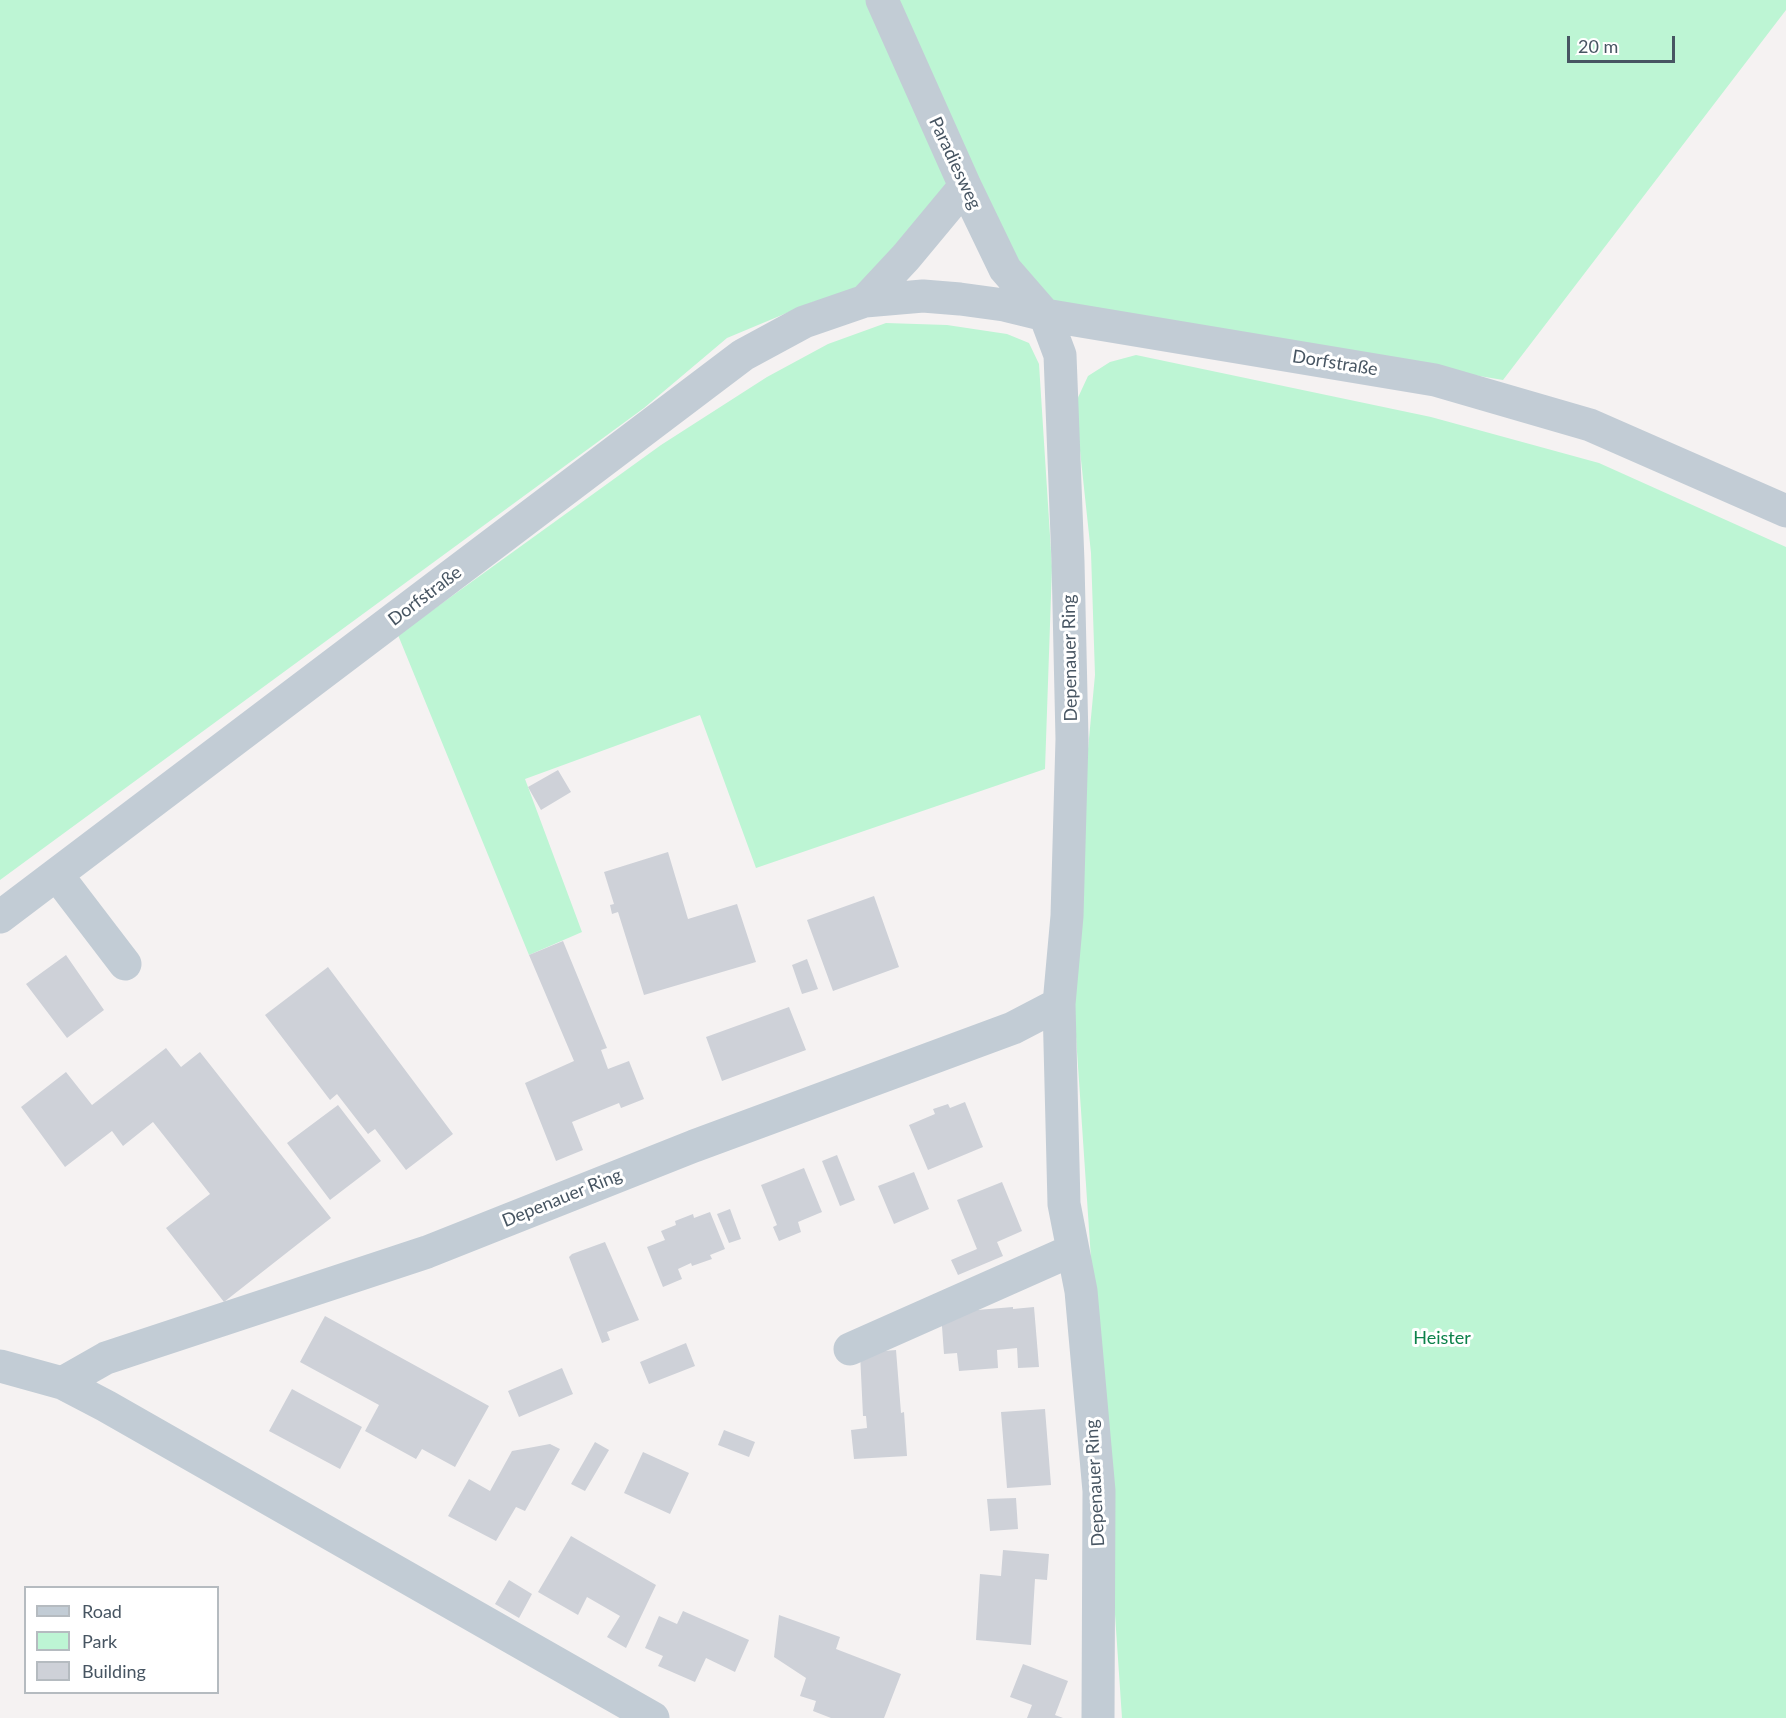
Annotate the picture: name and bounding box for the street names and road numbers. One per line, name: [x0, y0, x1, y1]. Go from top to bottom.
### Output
street label: Paradiesweg: [924, 113, 986, 213]
street label: Dorfstraße: [1291, 346, 1379, 380]
street label: Dorfstraße: [384, 561, 466, 631]
street label: Depenauer Ring: [1058, 594, 1082, 722]
street label: Depenauer Ring: [499, 1164, 625, 1232]
street label: Depenauer Ring: [1081, 1419, 1109, 1547]

